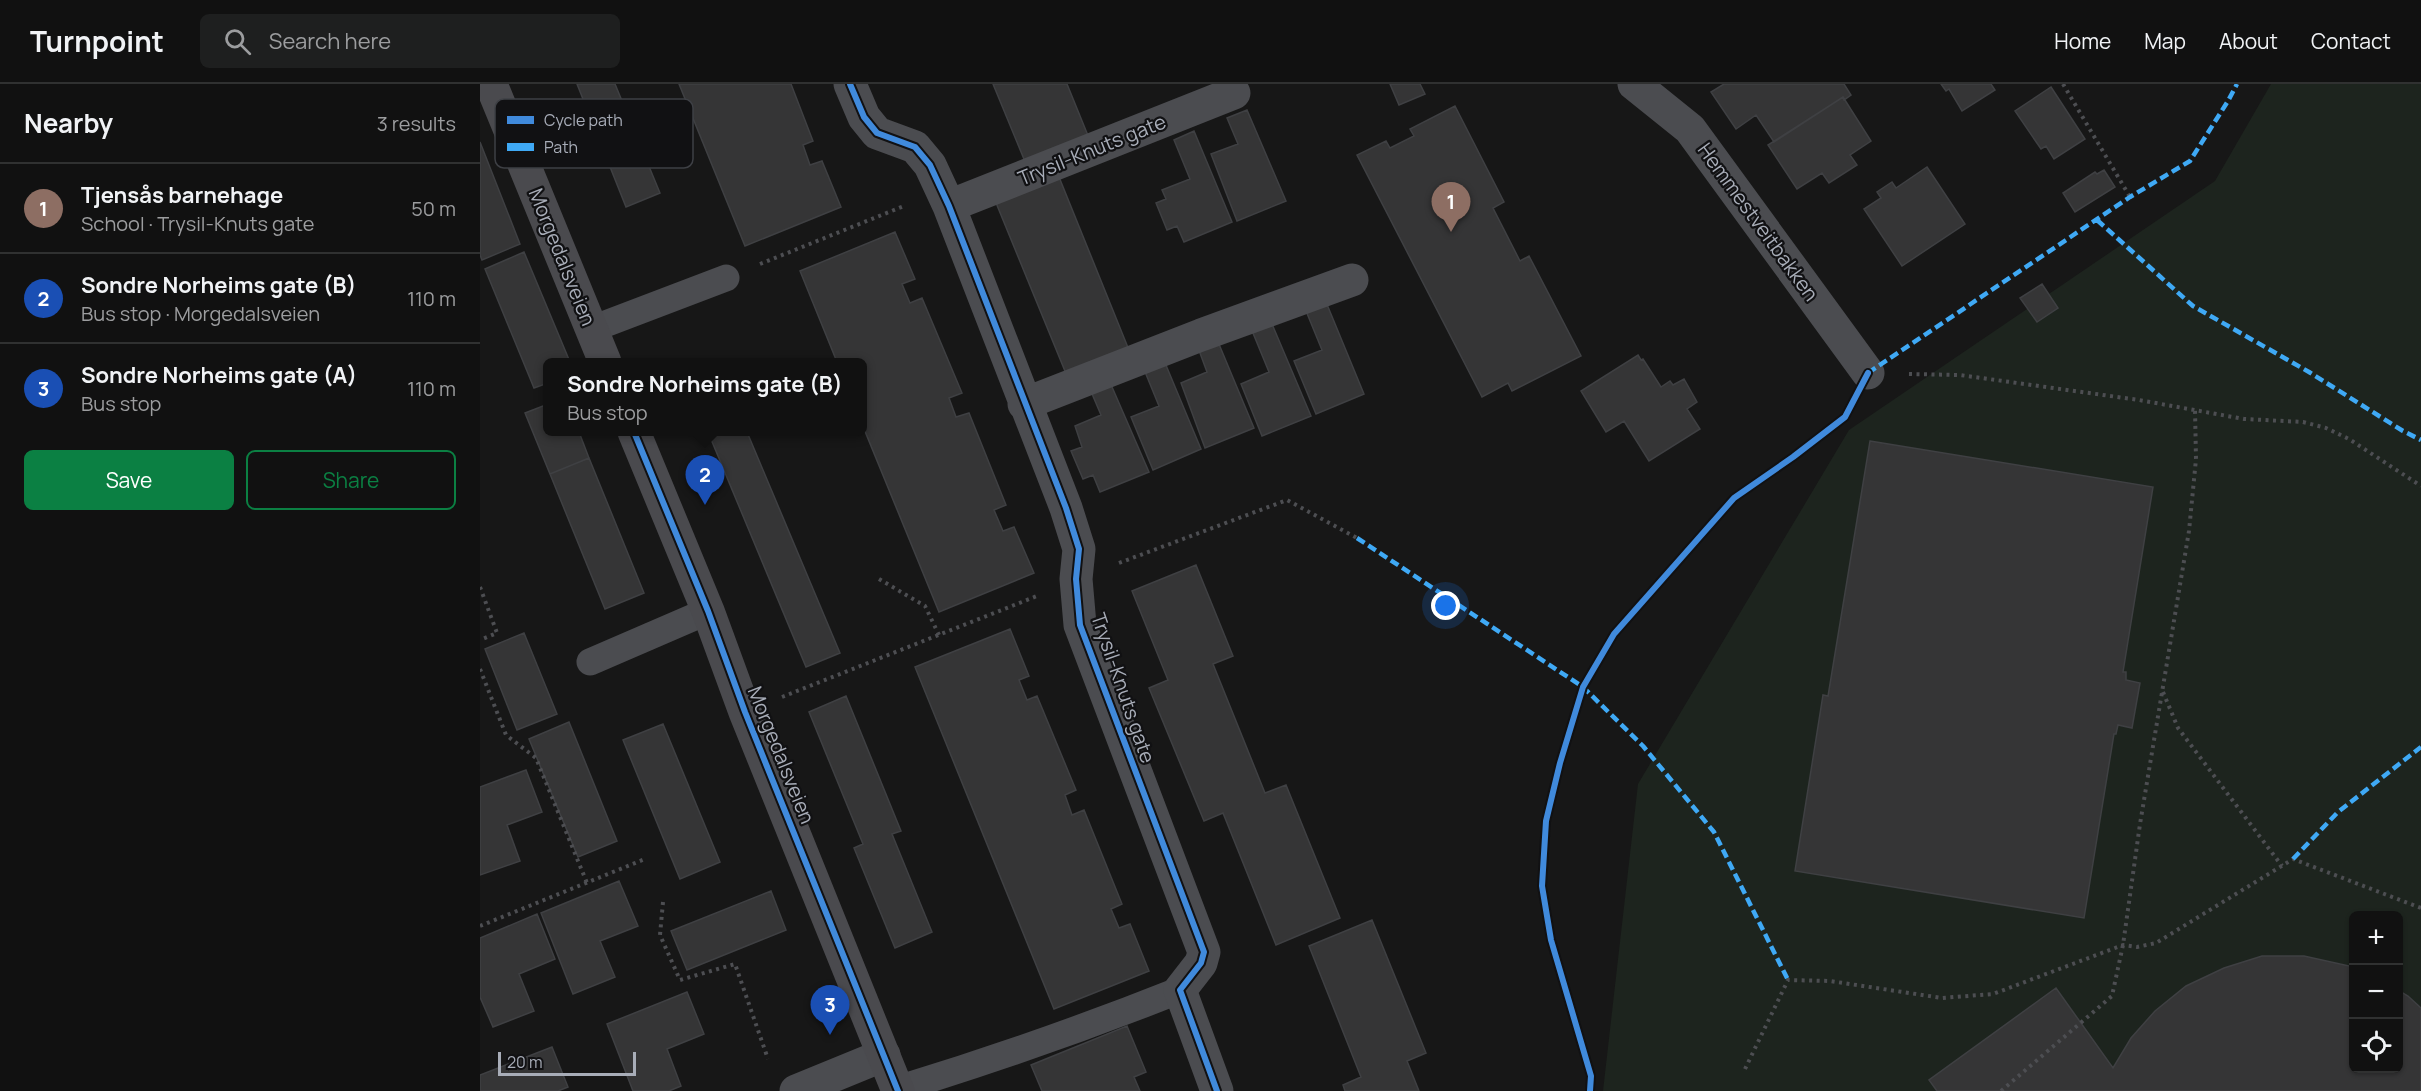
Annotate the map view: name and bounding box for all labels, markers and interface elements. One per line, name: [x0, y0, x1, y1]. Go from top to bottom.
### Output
search box: [200, 14, 620, 68]
text: Turnpoint: [30, 22, 164, 60]
icon: search: [221, 25, 254, 58]
text: Search here: [269, 26, 391, 56]
text: Home: [2054, 27, 2111, 55]
text: Map: [2144, 27, 2186, 55]
text: About: [2219, 27, 2278, 55]
text: Contact: [2311, 27, 2391, 55]
legend: [495, 99, 693, 168]
text: Nearby: [24, 105, 113, 141]
street label: Trysil-Knuts gate: [1014, 108, 1170, 191]
text: Cycle path: [544, 109, 623, 131]
text: 3 results: [377, 110, 456, 137]
text: Path: [544, 136, 578, 158]
street label: Hemmestveitbakken: [1692, 137, 1825, 306]
text: Tjensås barnehage: [81, 180, 283, 210]
pin: 1: [1432, 182, 1470, 232]
street label: Morgedalsveien: [523, 184, 602, 330]
text: 1: [39, 195, 48, 222]
text: 50 m: [411, 195, 456, 222]
text: School · Trysil-Knuts gate: [81, 210, 314, 237]
text: Sondre Norheims gate (B): [81, 270, 356, 300]
text: 2: [38, 285, 49, 312]
text: 110 m: [407, 285, 456, 312]
text: Bus stop · Morgedalsveien: [81, 300, 320, 327]
popup: [543, 358, 867, 436]
text: Sondre Norheims gate (A): [81, 360, 357, 390]
text: Sondre Norheims gate (B): [567, 369, 843, 399]
text: 3: [38, 375, 49, 402]
text: 110 m: [407, 375, 456, 402]
text: Bus stop: [81, 390, 161, 417]
text: Bus stop: [567, 399, 648, 426]
button: Save: [24, 450, 234, 510]
button: Share: [246, 450, 456, 510]
pin: 2: [686, 456, 724, 505]
your location: [1431, 591, 1460, 620]
street label: Trysil-Knuts gate: [1085, 609, 1162, 767]
street label: Morgedalsveien: [742, 682, 821, 828]
map controls: [2349, 911, 2403, 1073]
button: +: [2349, 911, 2403, 965]
button: −: [2349, 965, 2403, 1019]
pin: 3: [810, 986, 850, 1035]
button: locate: [2349, 1019, 2403, 1073]
scale bar: [498, 1049, 636, 1076]
text: 20 m: [507, 1051, 543, 1073]

